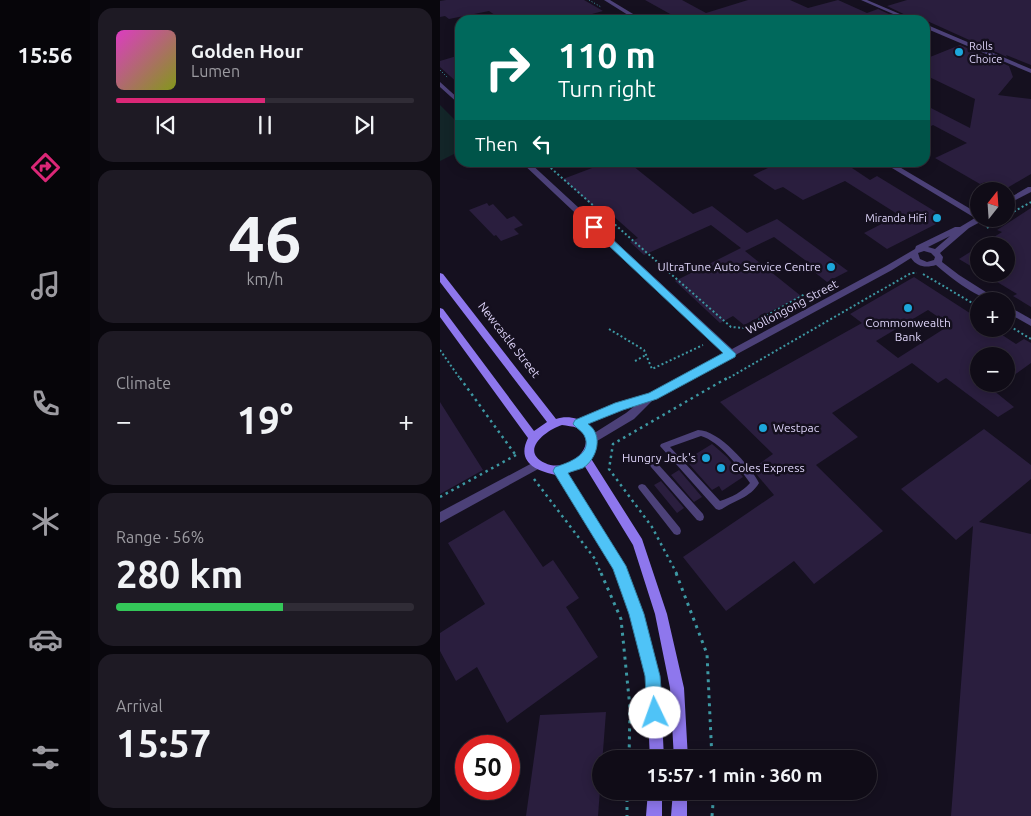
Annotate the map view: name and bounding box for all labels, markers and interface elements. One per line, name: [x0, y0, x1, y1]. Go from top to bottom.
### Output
icon: right: [475, 35, 540, 100]
text: 110 m: [558, 35, 656, 75]
text: Golden Hour: [191, 40, 303, 62]
place label: Rolls Choice: [969, 40, 1002, 65]
text: 15:56: [17, 42, 73, 67]
marker: Rolls Choice: [953, 46, 965, 58]
text: Lumen: [191, 62, 240, 80]
text: Turn right: [558, 76, 656, 101]
icon: previous: [152, 111, 180, 139]
icon: pause: [251, 111, 279, 139]
icon: next: [350, 111, 378, 139]
icon: left: [528, 130, 556, 158]
text: Then: [475, 133, 518, 155]
icon: directions: [28, 150, 63, 185]
north arrow: [970, 182, 1015, 228]
map controls: [970, 182, 1015, 392]
text: 46: [228, 201, 302, 274]
pin: [573, 206, 615, 248]
place label: Miranda HiFi: [865, 212, 927, 224]
marker: Miranda HiFi: [931, 212, 943, 224]
icon: arrive: [580, 213, 608, 241]
button: search: [970, 237, 1015, 282]
place label: UltraTune Auto Service Centre: [658, 260, 821, 273]
marker: UltraTune Auto Service Centre: [825, 261, 837, 273]
icon: music: [28, 268, 63, 303]
text: km/h: [247, 270, 283, 288]
street label: Wollongong Street: [744, 277, 840, 336]
button: +: [970, 292, 1015, 337]
street label: Newcastle Street: [476, 299, 543, 380]
marker: Commonwealth Bank: [902, 302, 914, 314]
place label: Commonwealth Bank: [865, 316, 951, 343]
button: −: [970, 347, 1015, 392]
text: Climate: [116, 374, 171, 392]
icon: phone: [28, 386, 63, 421]
text: 19°: [237, 399, 293, 441]
text: −: [116, 405, 132, 436]
text: +: [398, 405, 414, 436]
place label: Westpac: [773, 421, 820, 434]
marker: Westpac: [757, 422, 769, 434]
place label: Hungry Jack's: [622, 451, 696, 464]
marker: Hungry Jack's: [700, 452, 712, 464]
place label: Coles Express: [731, 461, 805, 474]
marker: Coles Express: [715, 462, 727, 474]
icon: climate: [28, 504, 63, 539]
text: Range · 56%: [116, 528, 204, 546]
text: 280 km: [116, 553, 243, 595]
icon: car: [28, 622, 63, 657]
position arrow: [628, 686, 680, 738]
text: Arrival: [116, 697, 163, 715]
text: 15:57: [116, 722, 211, 764]
speed limit sign: 50: [455, 735, 520, 800]
icon: filters: [28, 740, 63, 775]
text: 15:57 · 1 min · 360 m: [647, 764, 822, 786]

